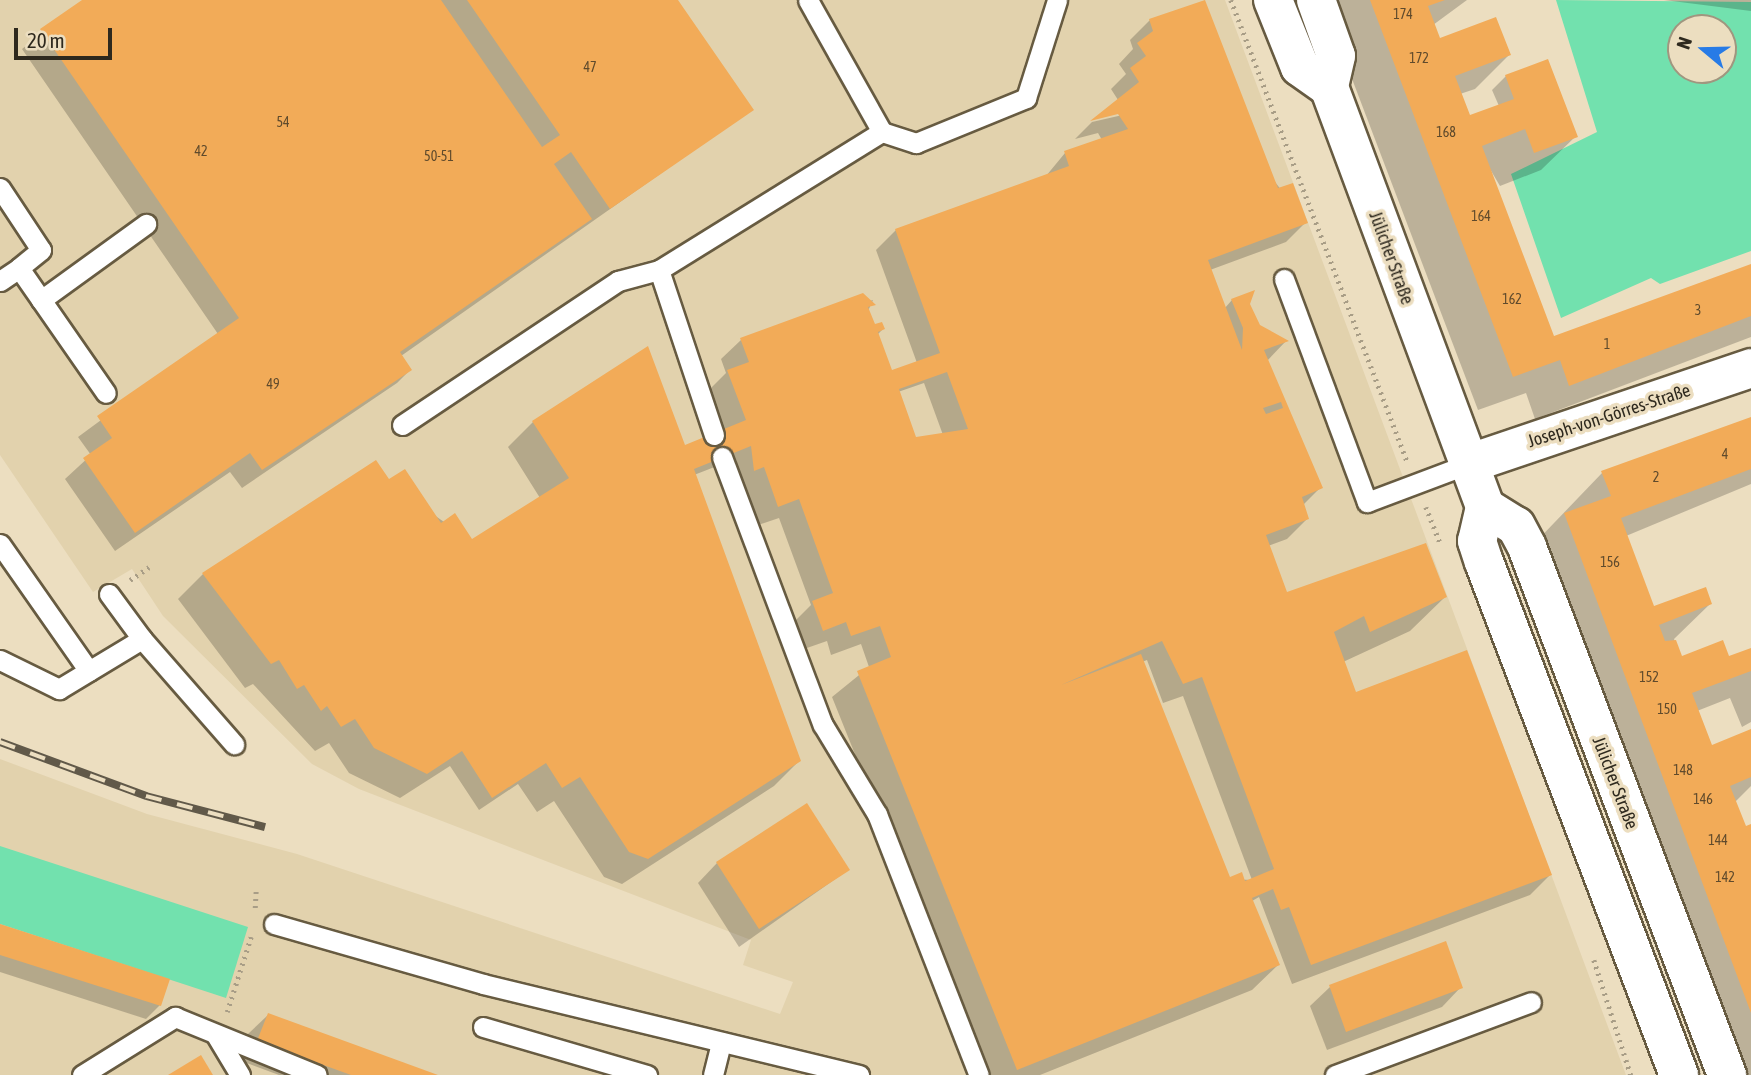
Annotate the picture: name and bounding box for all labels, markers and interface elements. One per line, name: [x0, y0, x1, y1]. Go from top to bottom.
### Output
house number: 174: [1393, 6, 1413, 22]
scale bar: [18, 14, 116, 58]
north arrow: [1667, 14, 1737, 84]
text: 20 m: [27, 28, 65, 52]
text: N: [1672, 34, 1696, 52]
house number: 172: [1409, 50, 1429, 66]
house number: 47: [583, 59, 597, 75]
house number: 54: [276, 114, 290, 130]
house number: 168: [1436, 124, 1456, 140]
house number: 42: [194, 143, 208, 159]
house number: 50-51: [424, 148, 454, 164]
house number: 164: [1471, 208, 1491, 224]
street label: Jülicher Straße: [1364, 209, 1418, 307]
house number: 162: [1502, 291, 1522, 307]
house number: 3: [1695, 302, 1701, 318]
house number: 1: [1604, 336, 1610, 352]
house number: 49: [266, 376, 280, 392]
street label: Joseph-von-Görres-Straße: [1525, 379, 1693, 453]
house number: 4: [1722, 446, 1728, 462]
house number: 2: [1653, 469, 1659, 485]
house number: 156: [1600, 554, 1620, 570]
house number: 152: [1639, 669, 1659, 685]
house number: 150: [1657, 701, 1677, 717]
street label: Jülicher Straße: [1587, 734, 1643, 832]
house number: 148: [1673, 762, 1693, 778]
house number: 146: [1693, 791, 1713, 807]
house number: 144: [1708, 832, 1728, 848]
house number: 142: [1715, 869, 1735, 885]

